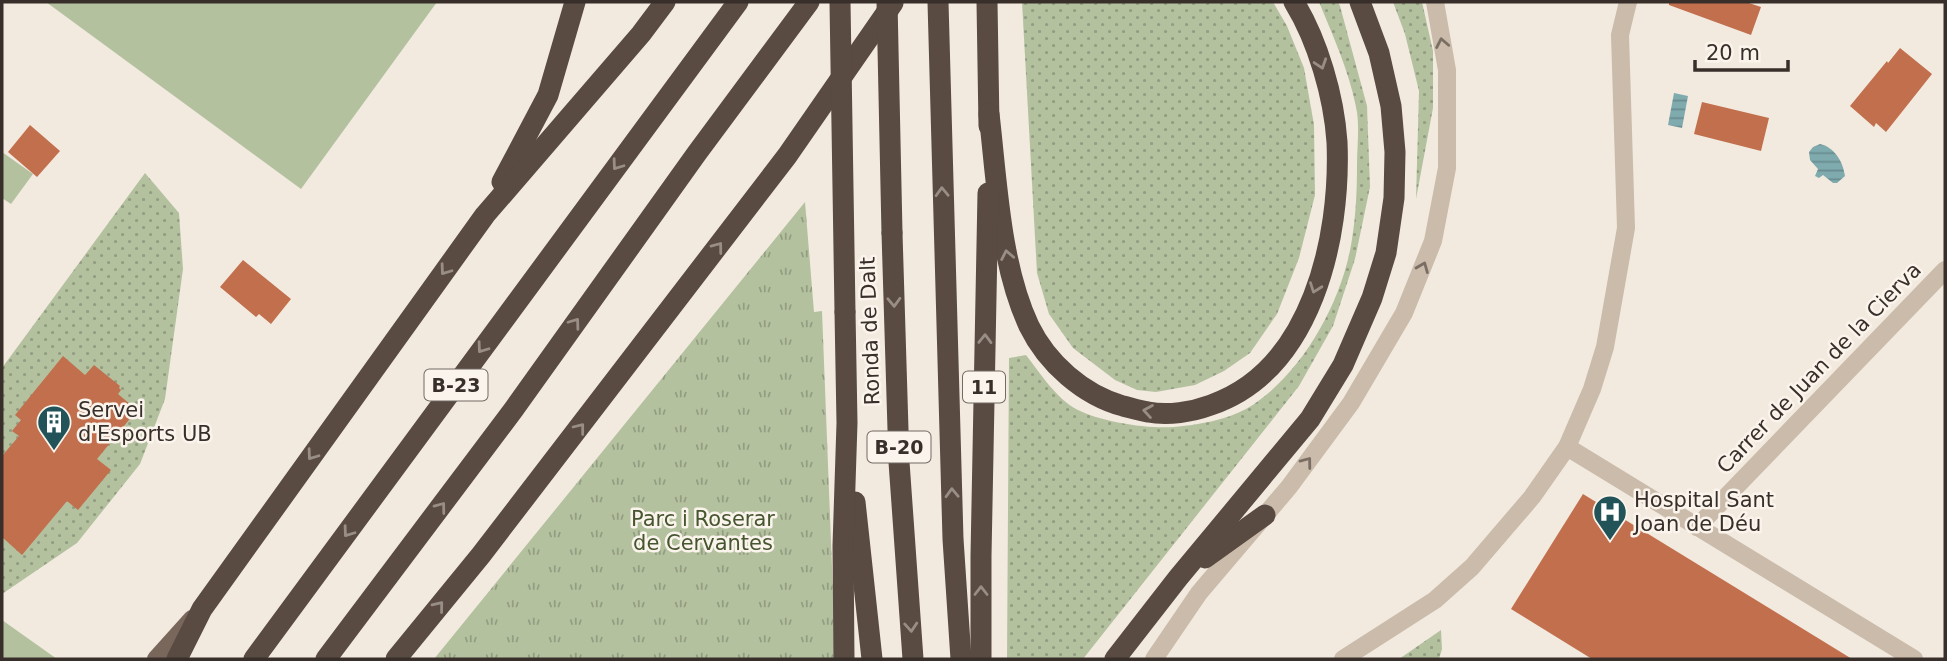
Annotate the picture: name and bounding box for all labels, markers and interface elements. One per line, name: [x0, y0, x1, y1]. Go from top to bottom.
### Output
scale bar: [1695, 28, 1788, 72]
one-way arrow: [1435, 37, 1450, 49]
text: 20 m: [1706, 41, 1760, 65]
one-way arrow: [1313, 58, 1327, 70]
one-way arrow: [612, 157, 625, 170]
one-way arrow: [935, 187, 950, 198]
one-way arrow: [710, 242, 722, 255]
one-way arrow: [1000, 249, 1015, 261]
street label: Ronda de Dalt: [855, 256, 885, 406]
street label: Carrer de Juan de la Cierva: [1712, 258, 1926, 478]
one-way arrow: [441, 262, 453, 275]
one-way arrow: [1414, 262, 1428, 274]
one-way arrow: [1310, 281, 1324, 293]
one-way arrow: [886, 297, 902, 307]
one-way arrow: [567, 318, 579, 331]
one-way arrow: [977, 333, 993, 344]
one-way arrow: [478, 340, 491, 353]
road number: B-23: [424, 370, 488, 400]
road number: 11: [963, 372, 1005, 402]
place label: Servei d'Esports UB: [78, 398, 212, 446]
building icon: Servei d'Esports UB: [35, 403, 73, 452]
one-way arrow: [1142, 404, 1154, 419]
one-way arrow: [572, 423, 584, 435]
road number: B-20: [867, 432, 930, 462]
one-way arrow: [308, 447, 320, 460]
one-way arrow: [1299, 457, 1312, 470]
one-way arrow: [944, 487, 959, 498]
place label: Hospital Sant Joan de Déu: [1632, 488, 1774, 536]
hospital icon: Hospital Sant Joan de Déu: [1591, 493, 1629, 542]
one-way arrow: [432, 502, 445, 515]
park label: Parc i Roserar de Cervantes: [631, 507, 775, 555]
one-way arrow: [344, 524, 356, 537]
one-way arrow: [973, 585, 989, 596]
one-way arrow: [431, 602, 444, 614]
one-way arrow: [903, 621, 918, 632]

